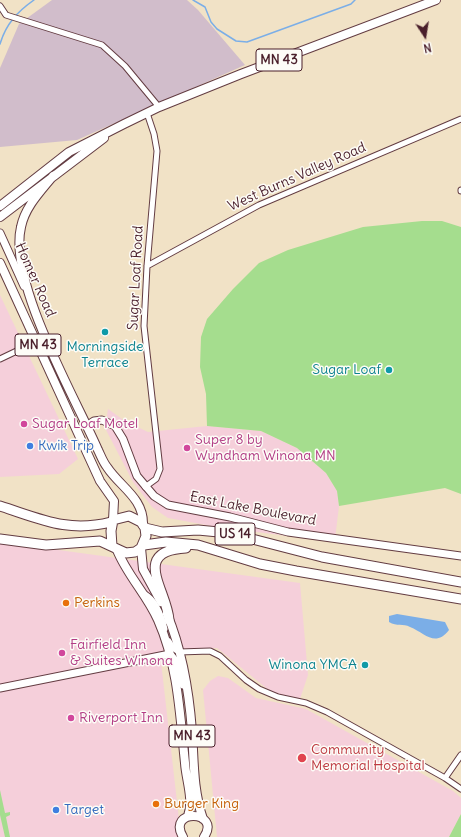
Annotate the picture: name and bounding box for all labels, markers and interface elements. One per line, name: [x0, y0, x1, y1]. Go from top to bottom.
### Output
north arrow: [405, 16, 445, 56]
text: N: [422, 40, 433, 55]
road number: MN 43: [256, 49, 302, 71]
street label: West Burns Valley Road: [225, 139, 369, 215]
street label: Sugar Loaf Road: [125, 225, 147, 331]
street label: Homer Road: [11, 240, 59, 320]
marker: Morningside Terrace: [100, 327, 110, 337]
road number: MN 43: [15, 334, 61, 356]
place label: Morningside Terrace: [66, 339, 144, 372]
place label: Sugar Loaf: [312, 362, 381, 378]
marker: Sugar Loaf: [384, 365, 394, 375]
place label: Sugar Loaf Motel: [32, 416, 138, 432]
marker: Sugar Loaf Motel: [19, 419, 29, 429]
place label: Super 8 by Wyndham Winona MN: [195, 432, 336, 464]
place label: Kwik Trip: [38, 438, 94, 454]
marker: Kwik Trip: [25, 441, 35, 451]
marker: Super 8 by Wyndham Winona MN: [182, 443, 192, 453]
street label: East Lake Boulevard: [188, 489, 318, 529]
road number: US 14: [215, 523, 255, 545]
place label: Perkins: [74, 595, 120, 611]
marker: Perkins: [61, 598, 71, 608]
place label: Fairfield Inn & Suites Winona: [70, 637, 173, 670]
marker: Fairfield Inn & Suites Winona: [57, 648, 67, 658]
place label: Winona YMCA: [268, 657, 357, 673]
marker: Winona YMCA: [360, 660, 370, 670]
place label: Riverport Inn: [79, 710, 163, 726]
marker: Riverport Inn: [66, 713, 76, 723]
road number: MN 43: [169, 725, 215, 747]
place label: Community Memorial Hospital: [311, 742, 425, 774]
marker: Community Memorial Hospital: [296, 752, 308, 764]
place label: Burger King: [164, 796, 239, 812]
marker: Burger King: [151, 799, 161, 809]
place label: Target: [64, 802, 104, 818]
marker: Target: [51, 805, 61, 815]

